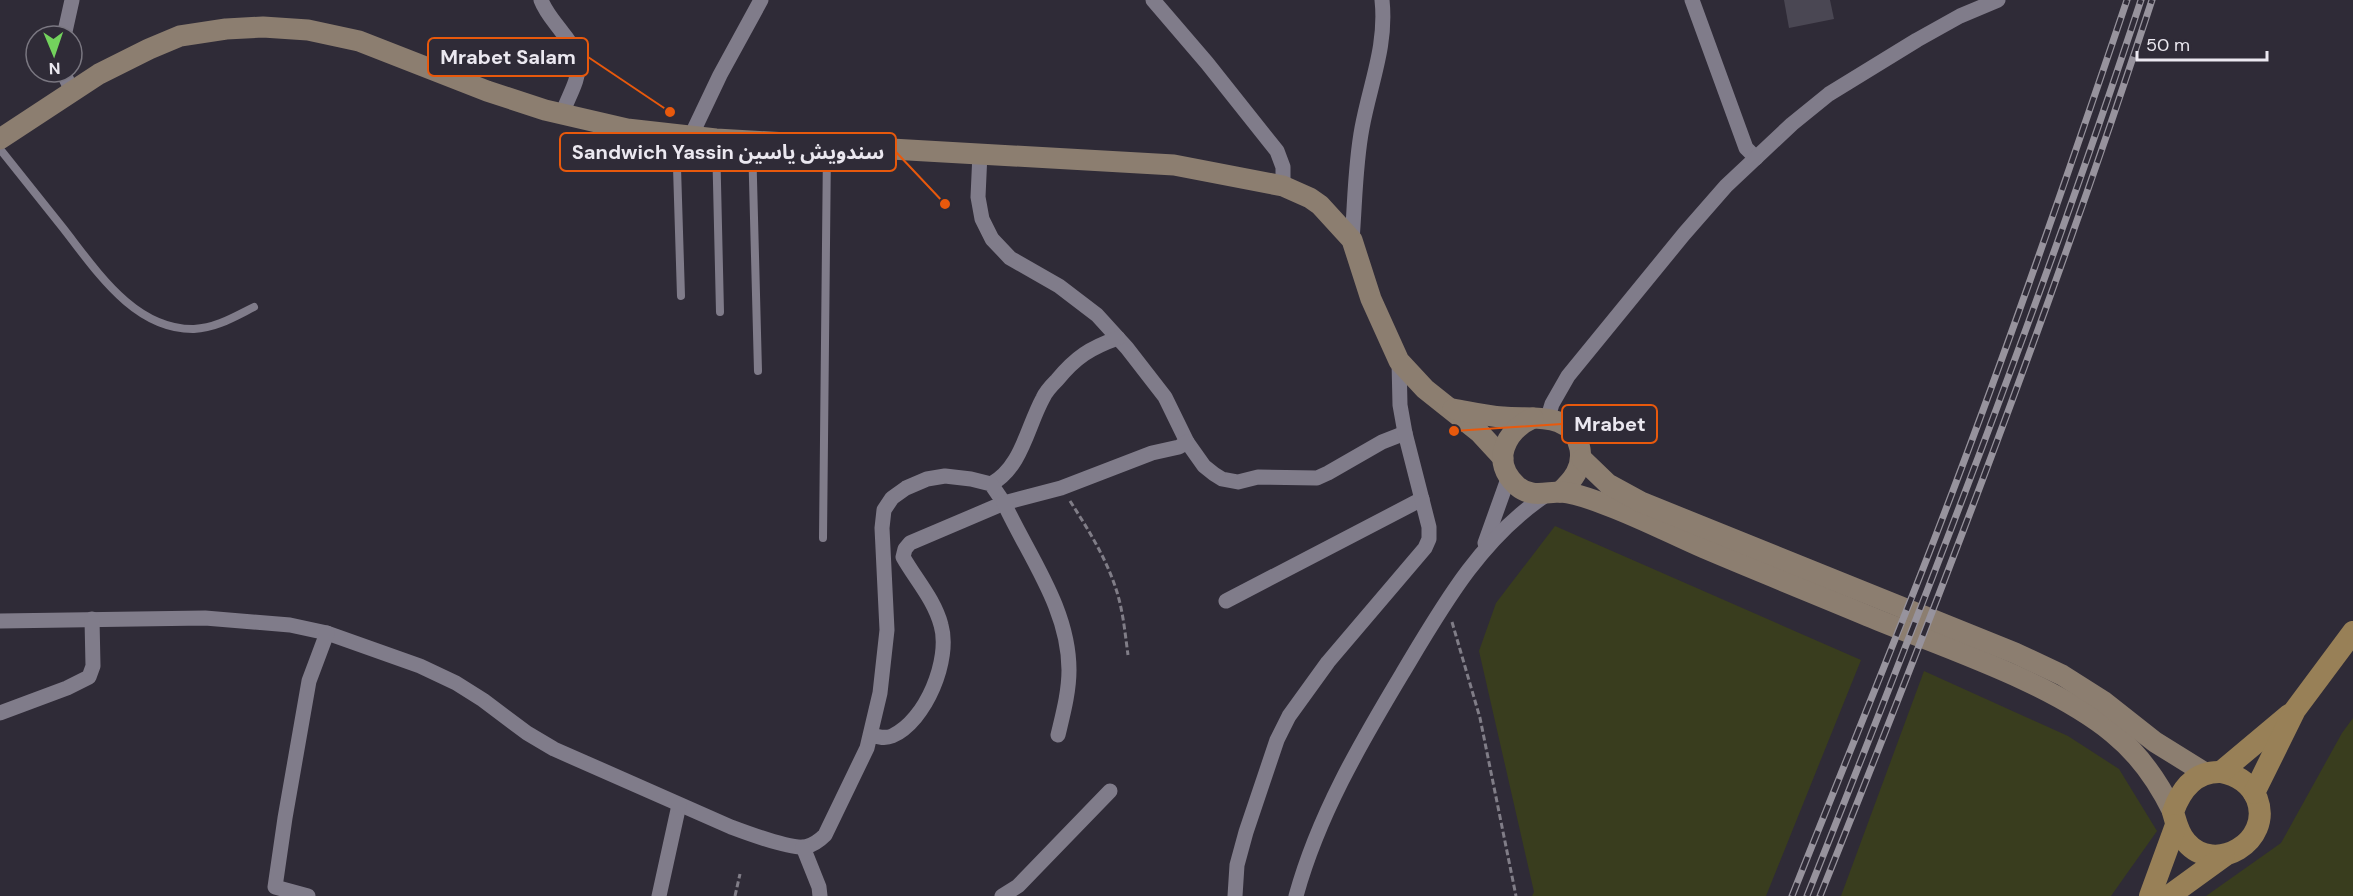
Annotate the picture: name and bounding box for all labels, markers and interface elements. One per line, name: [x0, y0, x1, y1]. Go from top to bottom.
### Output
north arrow: [24, 24, 84, 84]
scale bar: [2137, 24, 2268, 62]
text: 50 m: [2146, 33, 2190, 57]
callout: Mrabet Salam: [428, 38, 588, 76]
text: Mrabet Salam: [440, 44, 576, 70]
text: N: [48, 58, 61, 79]
callout: Sandwich Yassin سندويش ياسين: [560, 133, 896, 171]
text: Sandwich Yassin سندويش ياسين: [572, 139, 884, 165]
callout: Mrabet: [1562, 405, 1657, 443]
text: Mrabet: [1574, 411, 1646, 437]

